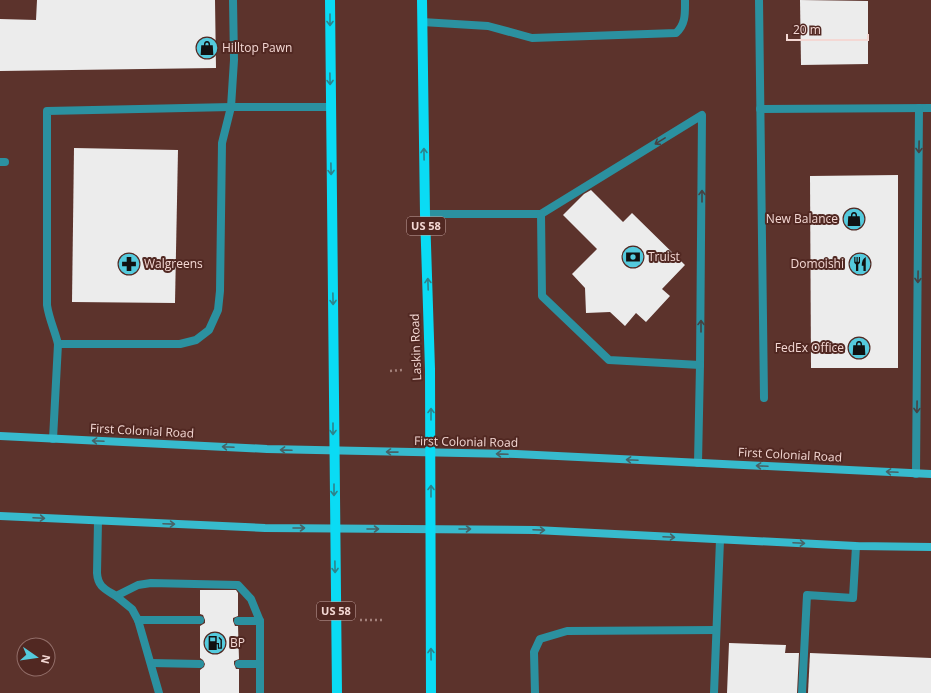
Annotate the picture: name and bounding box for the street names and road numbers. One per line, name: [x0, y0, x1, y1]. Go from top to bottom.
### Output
road number: US 58: [407, 217, 445, 235]
street label: Laskin Road: [406, 313, 425, 381]
street label: First Colonial Road: [90, 419, 194, 442]
street label: First Colonial Road: [414, 432, 518, 451]
street label: First Colonial Road: [738, 443, 842, 466]
road number: US 58: [317, 602, 355, 620]

